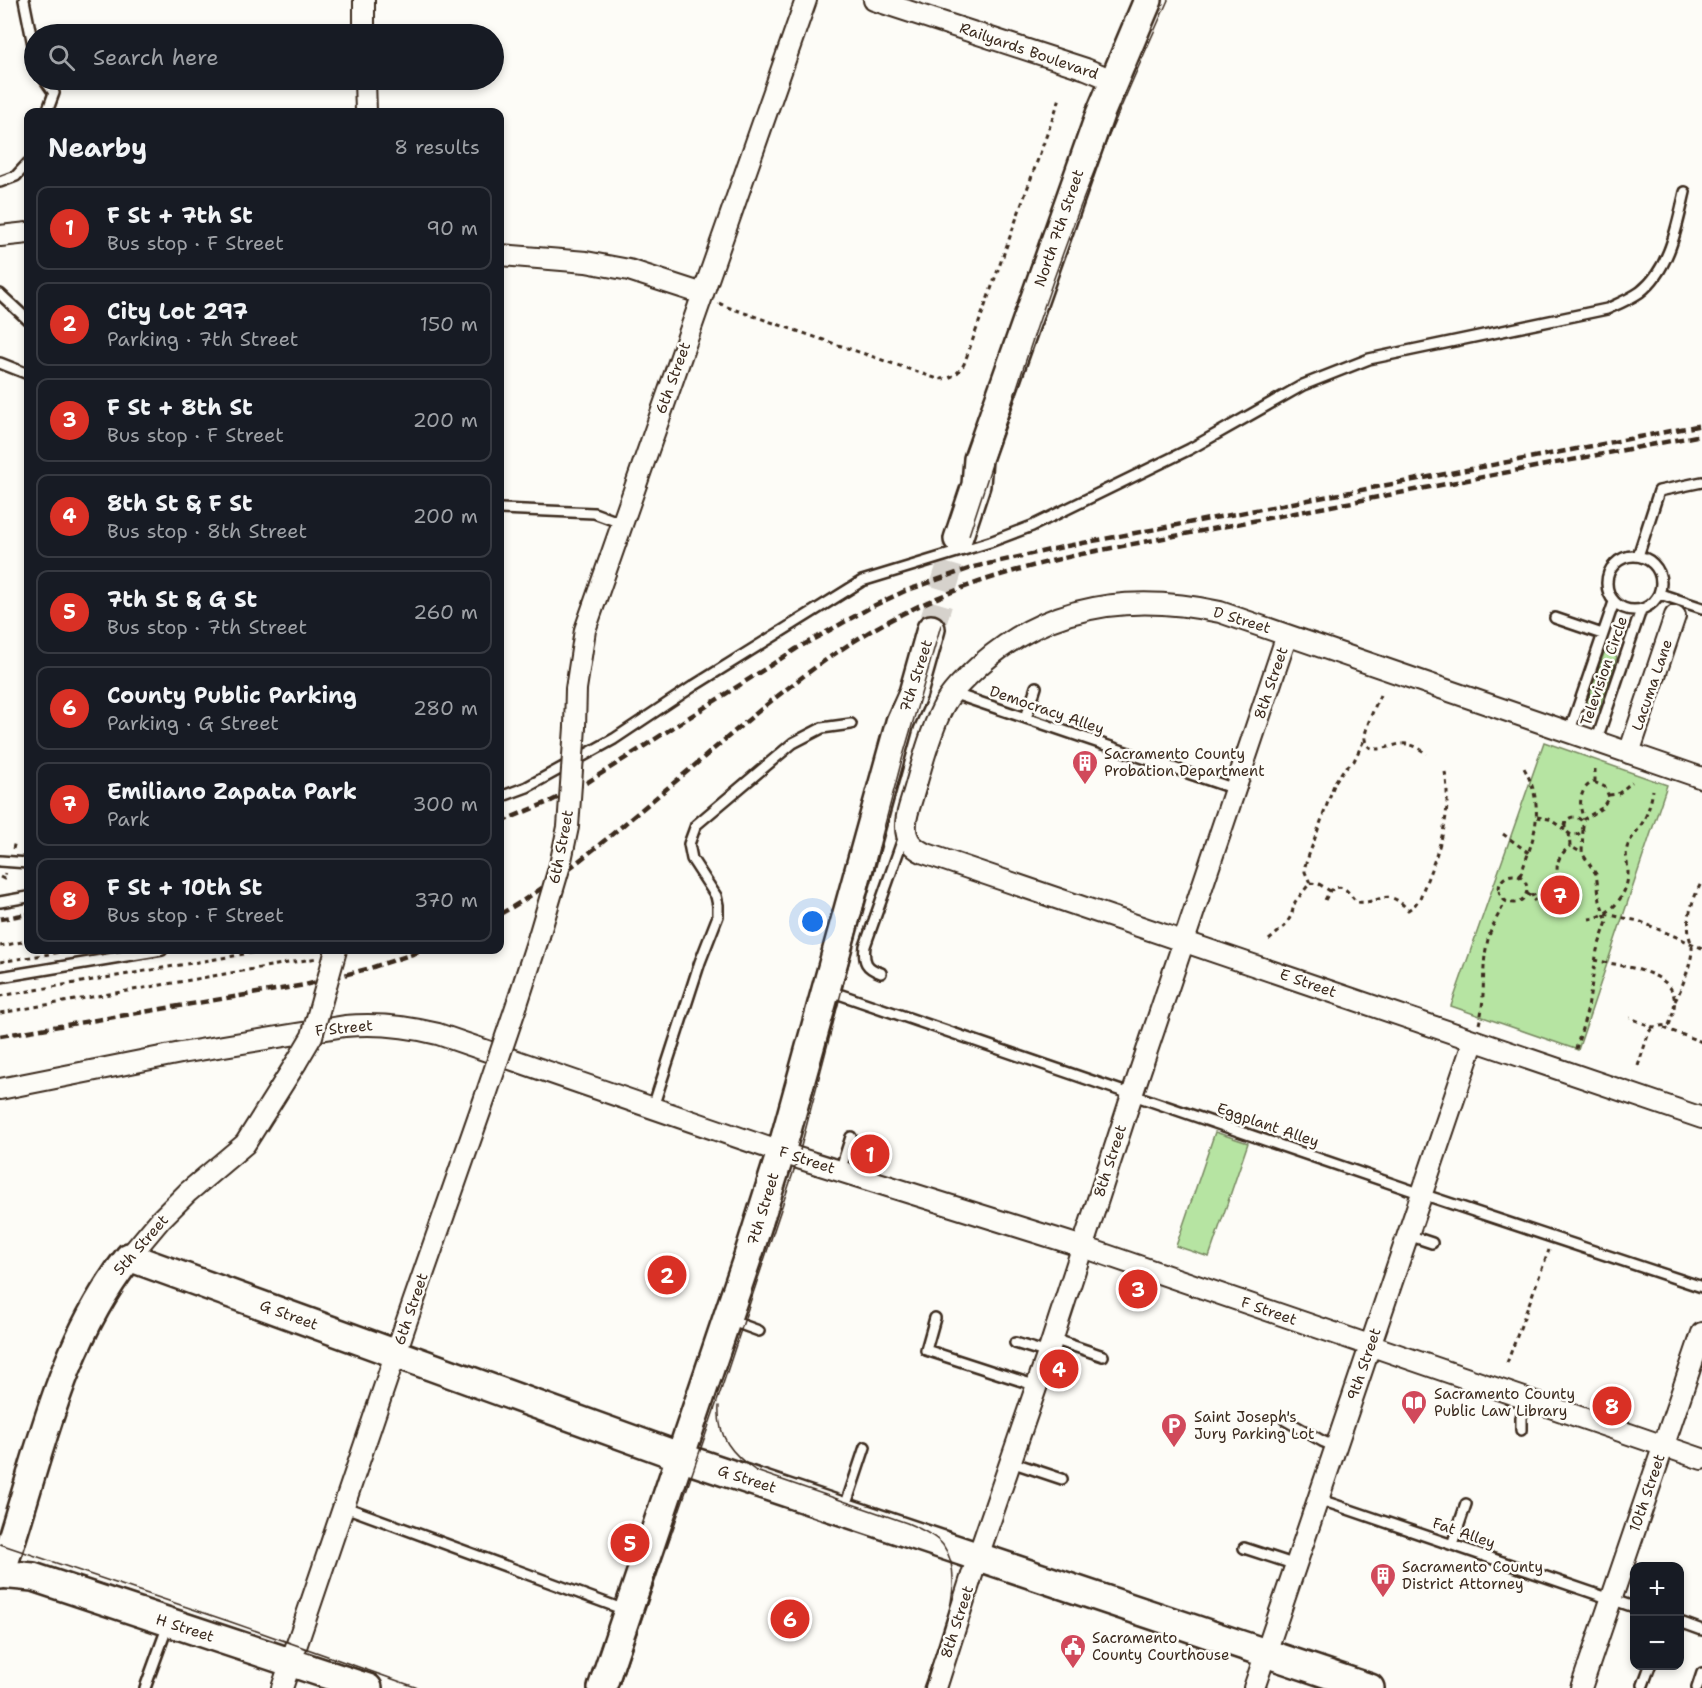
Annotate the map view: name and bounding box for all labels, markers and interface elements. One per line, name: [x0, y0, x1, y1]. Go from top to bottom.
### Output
street label: Railyards Boulevard: [957, 18, 1102, 84]
search box: [24, 24, 504, 90]
icon: search: [45, 41, 78, 74]
text: Search here: [93, 43, 219, 72]
text: Nearby: [48, 130, 147, 165]
text: 8 results: [394, 134, 480, 160]
street label: North 7th Street: [1030, 167, 1088, 289]
text: F St + 7th St: [107, 201, 253, 230]
text: 1: [65, 215, 74, 241]
text: 90 m: [426, 215, 478, 241]
text: Bus stop · F Street: [107, 230, 284, 256]
text: City Lot 297: [107, 297, 248, 326]
text: 2: [63, 311, 77, 337]
text: 150 m: [420, 311, 478, 337]
text: Parking · 7th Street: [107, 326, 299, 352]
street label: 6th Street: [651, 339, 695, 417]
text: F St + 8th St: [107, 393, 253, 422]
text: 3: [63, 407, 77, 433]
text: 200 m: [413, 407, 478, 433]
text: Bus stop · F Street: [107, 422, 284, 448]
text: 8th St & F St: [107, 489, 253, 518]
text: 4: [63, 503, 77, 529]
text: 200 m: [413, 503, 478, 529]
text: Bus stop · 8th Street: [107, 518, 307, 544]
text: 7th St & G St: [107, 585, 257, 614]
text: 5: [63, 599, 76, 625]
text: 260 m: [413, 599, 478, 625]
street label: D Street: [1211, 602, 1273, 638]
text: Bus stop · 7th Street: [107, 614, 307, 640]
street label: Television Circle: [1576, 614, 1632, 728]
street label: 7th Street: [895, 637, 937, 715]
street label: Lacuma Lane: [1627, 637, 1677, 733]
street label: 8th Street: [1249, 644, 1293, 722]
text: County Public Parking: [107, 681, 357, 710]
street label: Democracy Alley: [987, 681, 1107, 739]
text: 6: [63, 695, 77, 721]
text: 280 m: [413, 695, 478, 721]
text: Parking · G Street: [107, 710, 279, 736]
place label: Sacramento County Probation Department: [1104, 744, 1265, 781]
building icon: Sacramento County Probation Department: [1070, 748, 1100, 786]
text: Emiliano Zapata Park: [107, 777, 357, 806]
text: 7: [63, 791, 77, 817]
text: 300 m: [412, 791, 478, 817]
text: Park: [107, 806, 150, 832]
street label: 6th Street: [544, 808, 578, 886]
pin: 7: [1540, 872, 1580, 918]
text: F St + 10th St: [107, 873, 262, 902]
text: 8: [63, 887, 77, 913]
text: 370 m: [414, 887, 478, 913]
text: Bus stop · F Street: [107, 902, 284, 928]
your location: [798, 907, 827, 936]
street label: E Street: [1277, 964, 1339, 1002]
street label: F Street: [314, 1015, 374, 1041]
street label: Eggplant Alley: [1214, 1098, 1322, 1152]
street label: 8th Street: [1089, 1122, 1131, 1200]
pin: 1: [850, 1132, 890, 1176]
street label: F Street: [776, 1142, 838, 1178]
street label: 7th Street: [742, 1170, 784, 1248]
street label: 5th Street: [109, 1210, 173, 1280]
pin: 2: [648, 1252, 686, 1298]
pin: 3: [1118, 1266, 1158, 1312]
street label: 6th Street: [389, 1270, 433, 1348]
street label: F Street: [1238, 1292, 1300, 1330]
street label: G Street: [257, 1295, 321, 1335]
street label: 9th Street: [1342, 1325, 1386, 1403]
pin: 4: [1040, 1346, 1078, 1392]
place label: Sacramento County Public Law Library: [1434, 1384, 1575, 1421]
pin: 8: [1592, 1384, 1632, 1428]
library icon: Sacramento County Public Law Library: [1399, 1388, 1429, 1426]
place label: Saint Joseph's Jury Parking Lot: [1194, 1407, 1315, 1444]
parking icon: Saint Joseph's Jury Parking Lot: [1159, 1411, 1189, 1449]
street label: 10th Street: [1624, 1451, 1670, 1535]
street label: G Street: [715, 1460, 779, 1498]
street label: Fat Alley: [1430, 1513, 1498, 1553]
pin: 5: [610, 1520, 650, 1566]
place label: Sacramento County District Attorney: [1402, 1557, 1543, 1594]
building icon: Sacramento County District Attorney: [1368, 1561, 1398, 1599]
map controls: [1630, 1562, 1684, 1670]
button: +: [1630, 1562, 1684, 1616]
street label: 8th Street: [936, 1583, 978, 1661]
pin: 6: [770, 1596, 810, 1642]
street label: H Street: [153, 1609, 217, 1647]
button: −: [1630, 1616, 1684, 1670]
place label: Sacramento County Courthouse: [1092, 1628, 1229, 1665]
public building icon: Sacramento County Courthouse: [1058, 1632, 1088, 1670]

